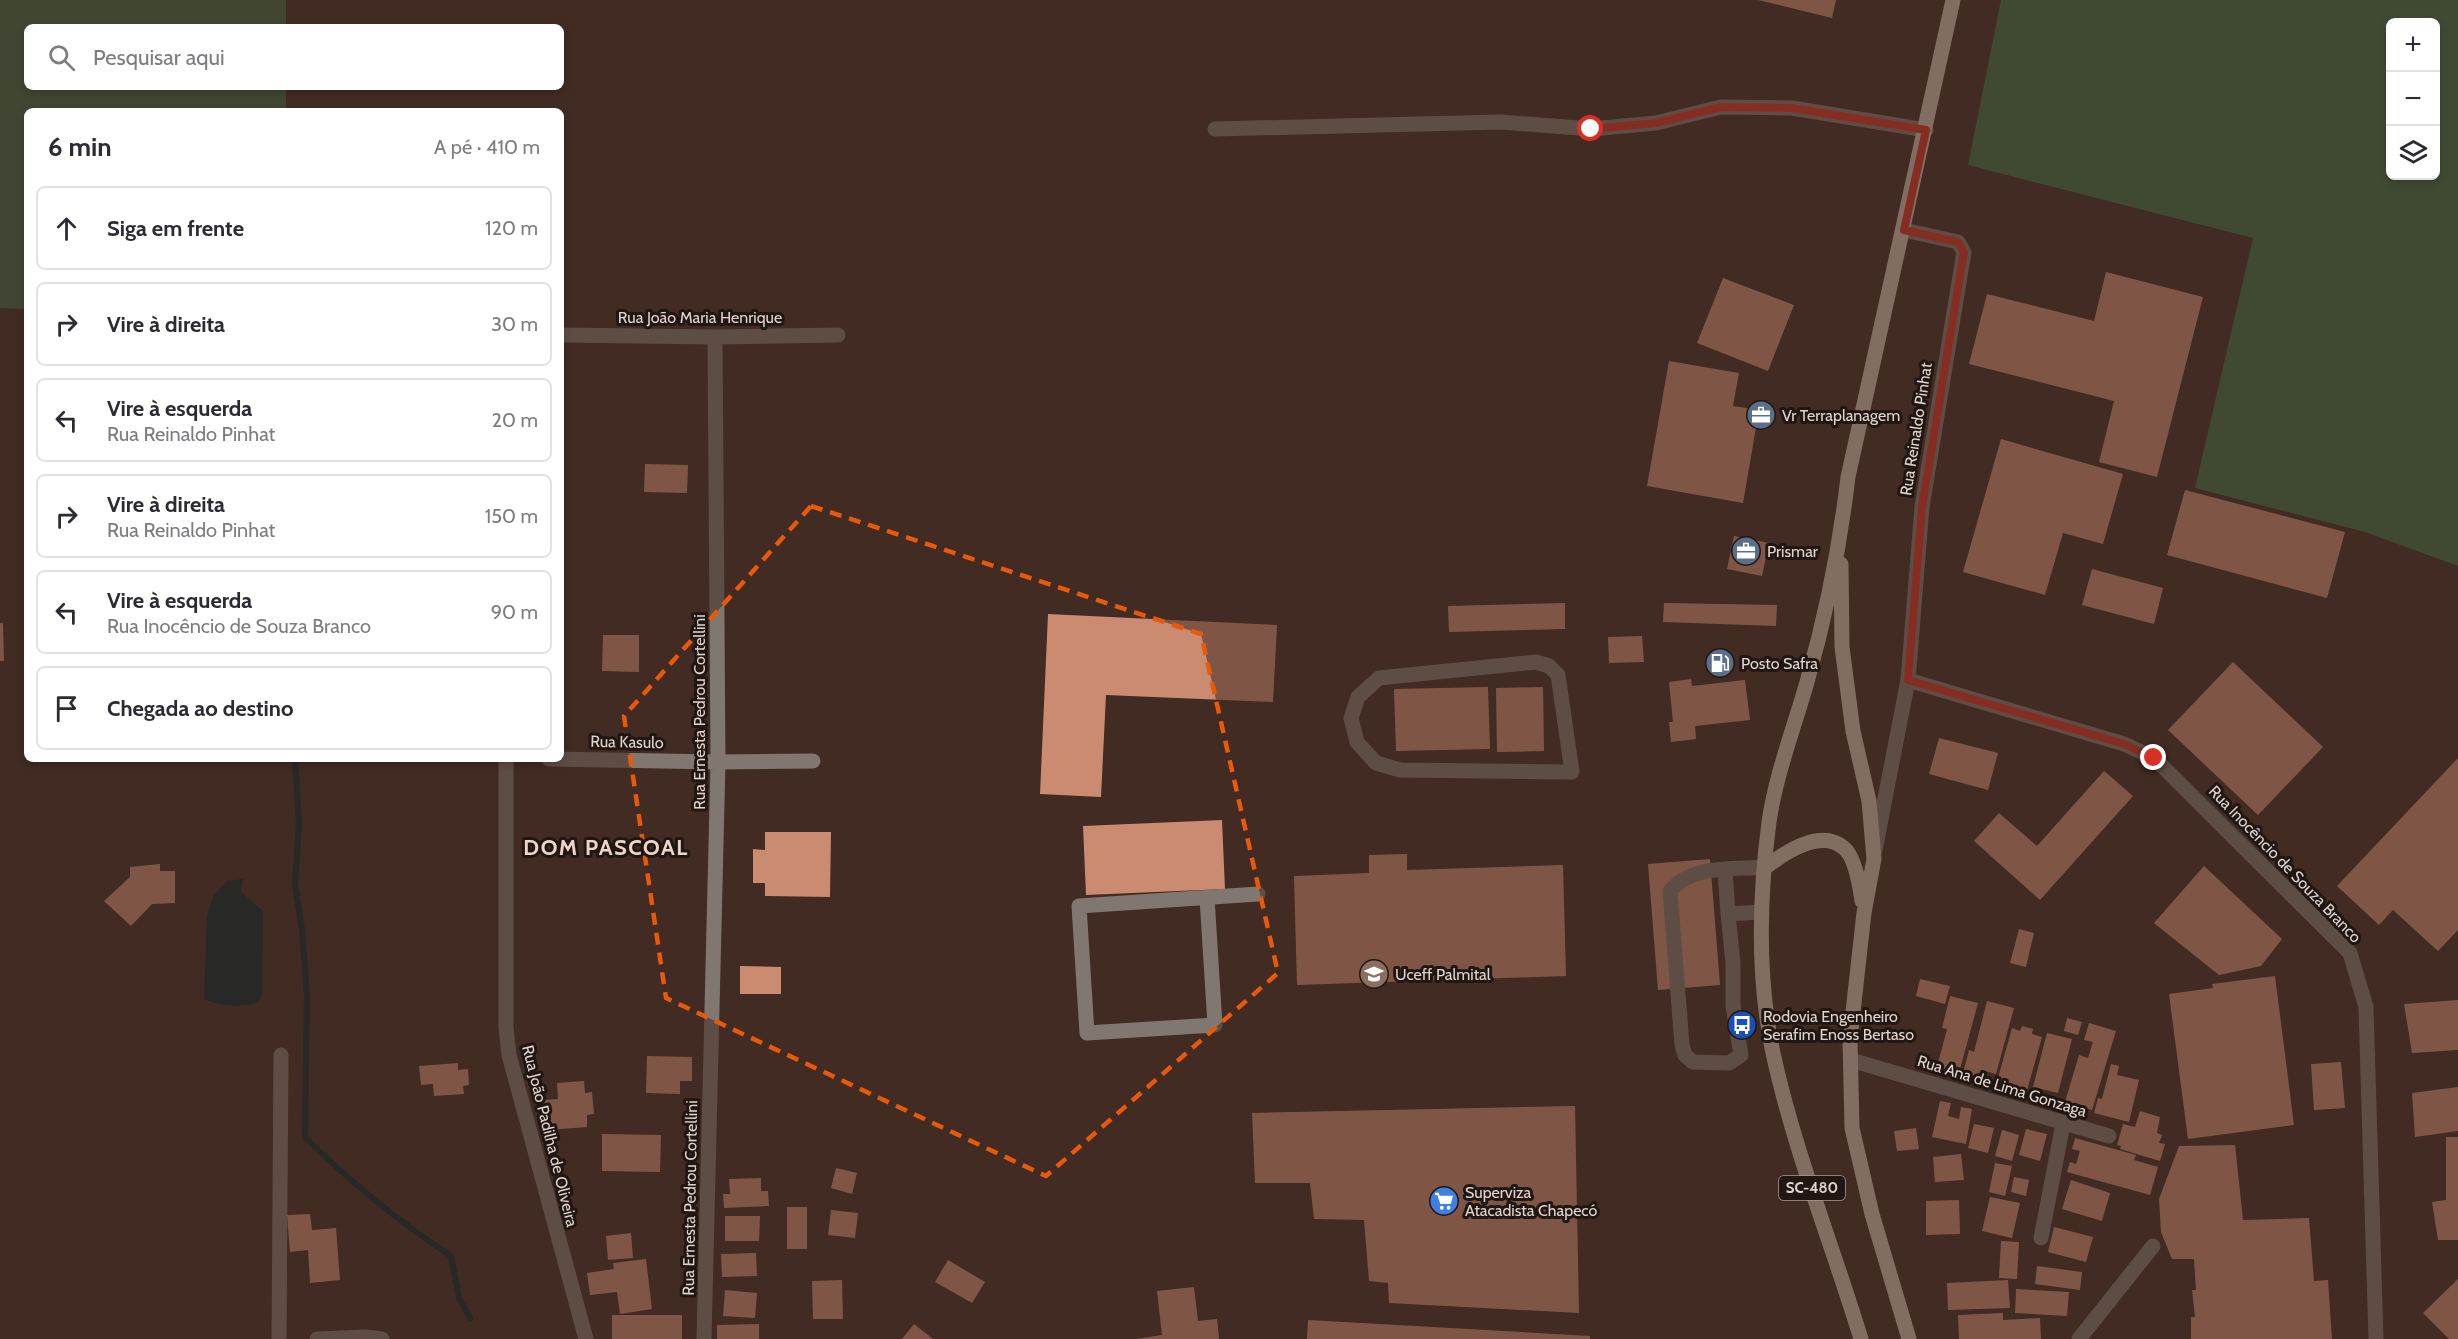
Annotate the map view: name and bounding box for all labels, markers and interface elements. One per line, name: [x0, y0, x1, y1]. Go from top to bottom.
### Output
map controls: [2386, 18, 2440, 180]
button: +: [2386, 18, 2440, 72]
search box: [24, 24, 564, 90]
icon: search: [45, 41, 78, 74]
text: Pesquisar aqui: [93, 44, 225, 71]
button: −: [2386, 72, 2440, 126]
route start: [1577, 115, 1603, 141]
button: layers: [2386, 126, 2440, 180]
text: 6 min: [48, 131, 112, 163]
text: A pé · 410 m: [434, 135, 540, 159]
icon: ahead: [50, 212, 83, 245]
text: Siga em frente: [107, 215, 244, 242]
text: 120 m: [485, 216, 538, 240]
icon: right: [50, 308, 83, 341]
street label: Rua João Maria Henrique: [618, 308, 782, 327]
text: Vire à direita: [107, 311, 225, 338]
text: 30 m: [491, 312, 538, 336]
street label: Rua Reinaldo Pinhat: [1896, 360, 1936, 497]
text: Vire à esquerda: [107, 395, 252, 422]
office icon: Vr Terraplanagem: [1745, 399, 1777, 431]
icon: left: [50, 404, 83, 437]
place label: Vr Terraplanagem: [1782, 406, 1900, 425]
text: 20 m: [492, 408, 538, 432]
text: Rua Reinaldo Pinhat: [107, 422, 275, 446]
text: Vire à direita: [107, 491, 225, 518]
icon: right: [50, 500, 83, 533]
text: 150 m: [485, 504, 538, 528]
text: Rua Reinaldo Pinhat: [107, 518, 275, 542]
office icon: Prismar: [1730, 535, 1762, 567]
place label: Prismar: [1767, 542, 1819, 561]
text: Vire à esquerda: [107, 587, 252, 614]
icon: left: [50, 596, 83, 629]
text: 90 m: [491, 600, 538, 624]
text: Rua Inocêncio de Souza Branco: [107, 614, 371, 638]
street label: Rua Ernesta Pedrou Cortellini: [690, 614, 709, 810]
fuel station icon: Posto Safra: [1704, 647, 1736, 679]
place label: Posto Safra: [1741, 654, 1818, 673]
icon: arrive: [50, 692, 83, 725]
text: Chegada ao destino: [107, 695, 293, 722]
street label: Rua Kasulo: [590, 732, 664, 752]
route end: [2140, 744, 2166, 770]
street label: Rua Inocêncio de Souza Branco: [2205, 781, 2365, 947]
district label: DOM PASCOAL: [523, 834, 689, 861]
school or university icon: Uceff Palmital: [1358, 958, 1390, 990]
place label: Uceff Palmital: [1395, 965, 1491, 984]
place label: Rodovia Engenheiro Serafim Enoss Bertaso: [1763, 1007, 1914, 1044]
bus stop icon: Rodovia Engenheiro Serafim Enoss Bertaso: [1726, 1009, 1758, 1041]
street label: Rua João Padilha de Oliveira: [518, 1043, 582, 1229]
street label: Rua Ana de Lima Gonzaga: [1915, 1051, 2089, 1121]
street label: Rua Ernesta Pedrou Cortellini: [679, 1100, 701, 1296]
road number: SC-480: [1779, 1176, 1845, 1200]
place label: Superviza Atacadista Chapecó: [1465, 1183, 1597, 1220]
supermarket icon: Superviza Atacadista Chapecó: [1428, 1185, 1460, 1217]

